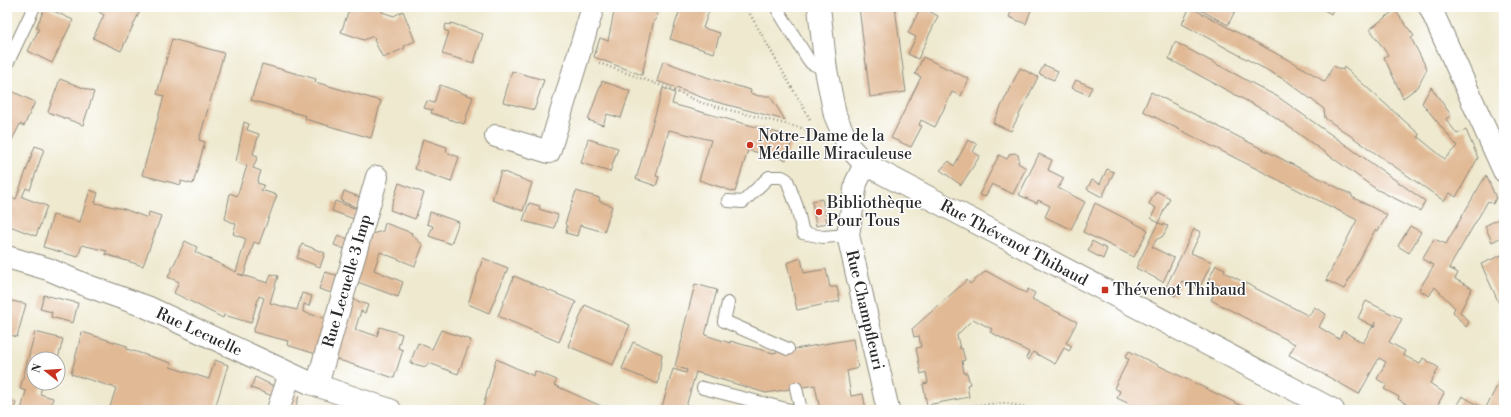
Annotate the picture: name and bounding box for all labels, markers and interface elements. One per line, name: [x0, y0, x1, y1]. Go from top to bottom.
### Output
place label: Notre-Dame de la Médaille Miraculeuse: [758, 126, 912, 164]
marker: Notre-Dame de la Médaille Miraculeuse: [745, 140, 755, 150]
place label: Bibliothèque Pour Tous: [826, 193, 922, 231]
street label: Rue Thévenot Thibaud: [937, 196, 1091, 290]
marker: Bibliothèque Pour Tous: [814, 207, 824, 217]
street label: Rue Lecuelle 3 Imp: [318, 212, 376, 350]
street label: Rue Champfleuri: [841, 248, 889, 372]
place label: Thévenot Thibaud: [1113, 280, 1246, 300]
marker: Thévenot Thibaud: [1100, 285, 1110, 295]
street label: Rue Lecuelle: [153, 303, 245, 361]
north arrow: [26, 351, 66, 391]
text: N: [29, 362, 45, 375]

